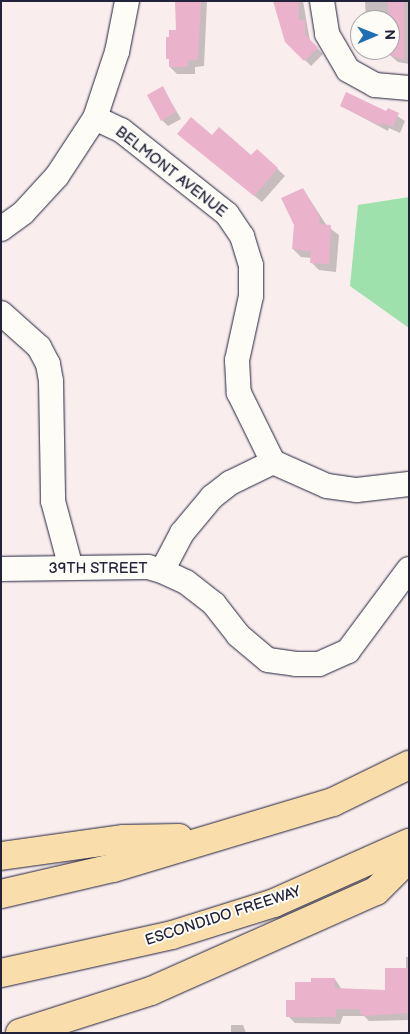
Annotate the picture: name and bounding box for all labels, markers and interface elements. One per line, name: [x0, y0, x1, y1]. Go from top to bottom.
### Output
north arrow: [350, 10, 400, 60]
text: N: [381, 29, 398, 40]
street label: BELMONT AVENUE: [112, 123, 230, 221]
street label: 39TH STREET: [48, 560, 148, 578]
street label: ESCONDIDO FREEWAY: [143, 882, 303, 950]

